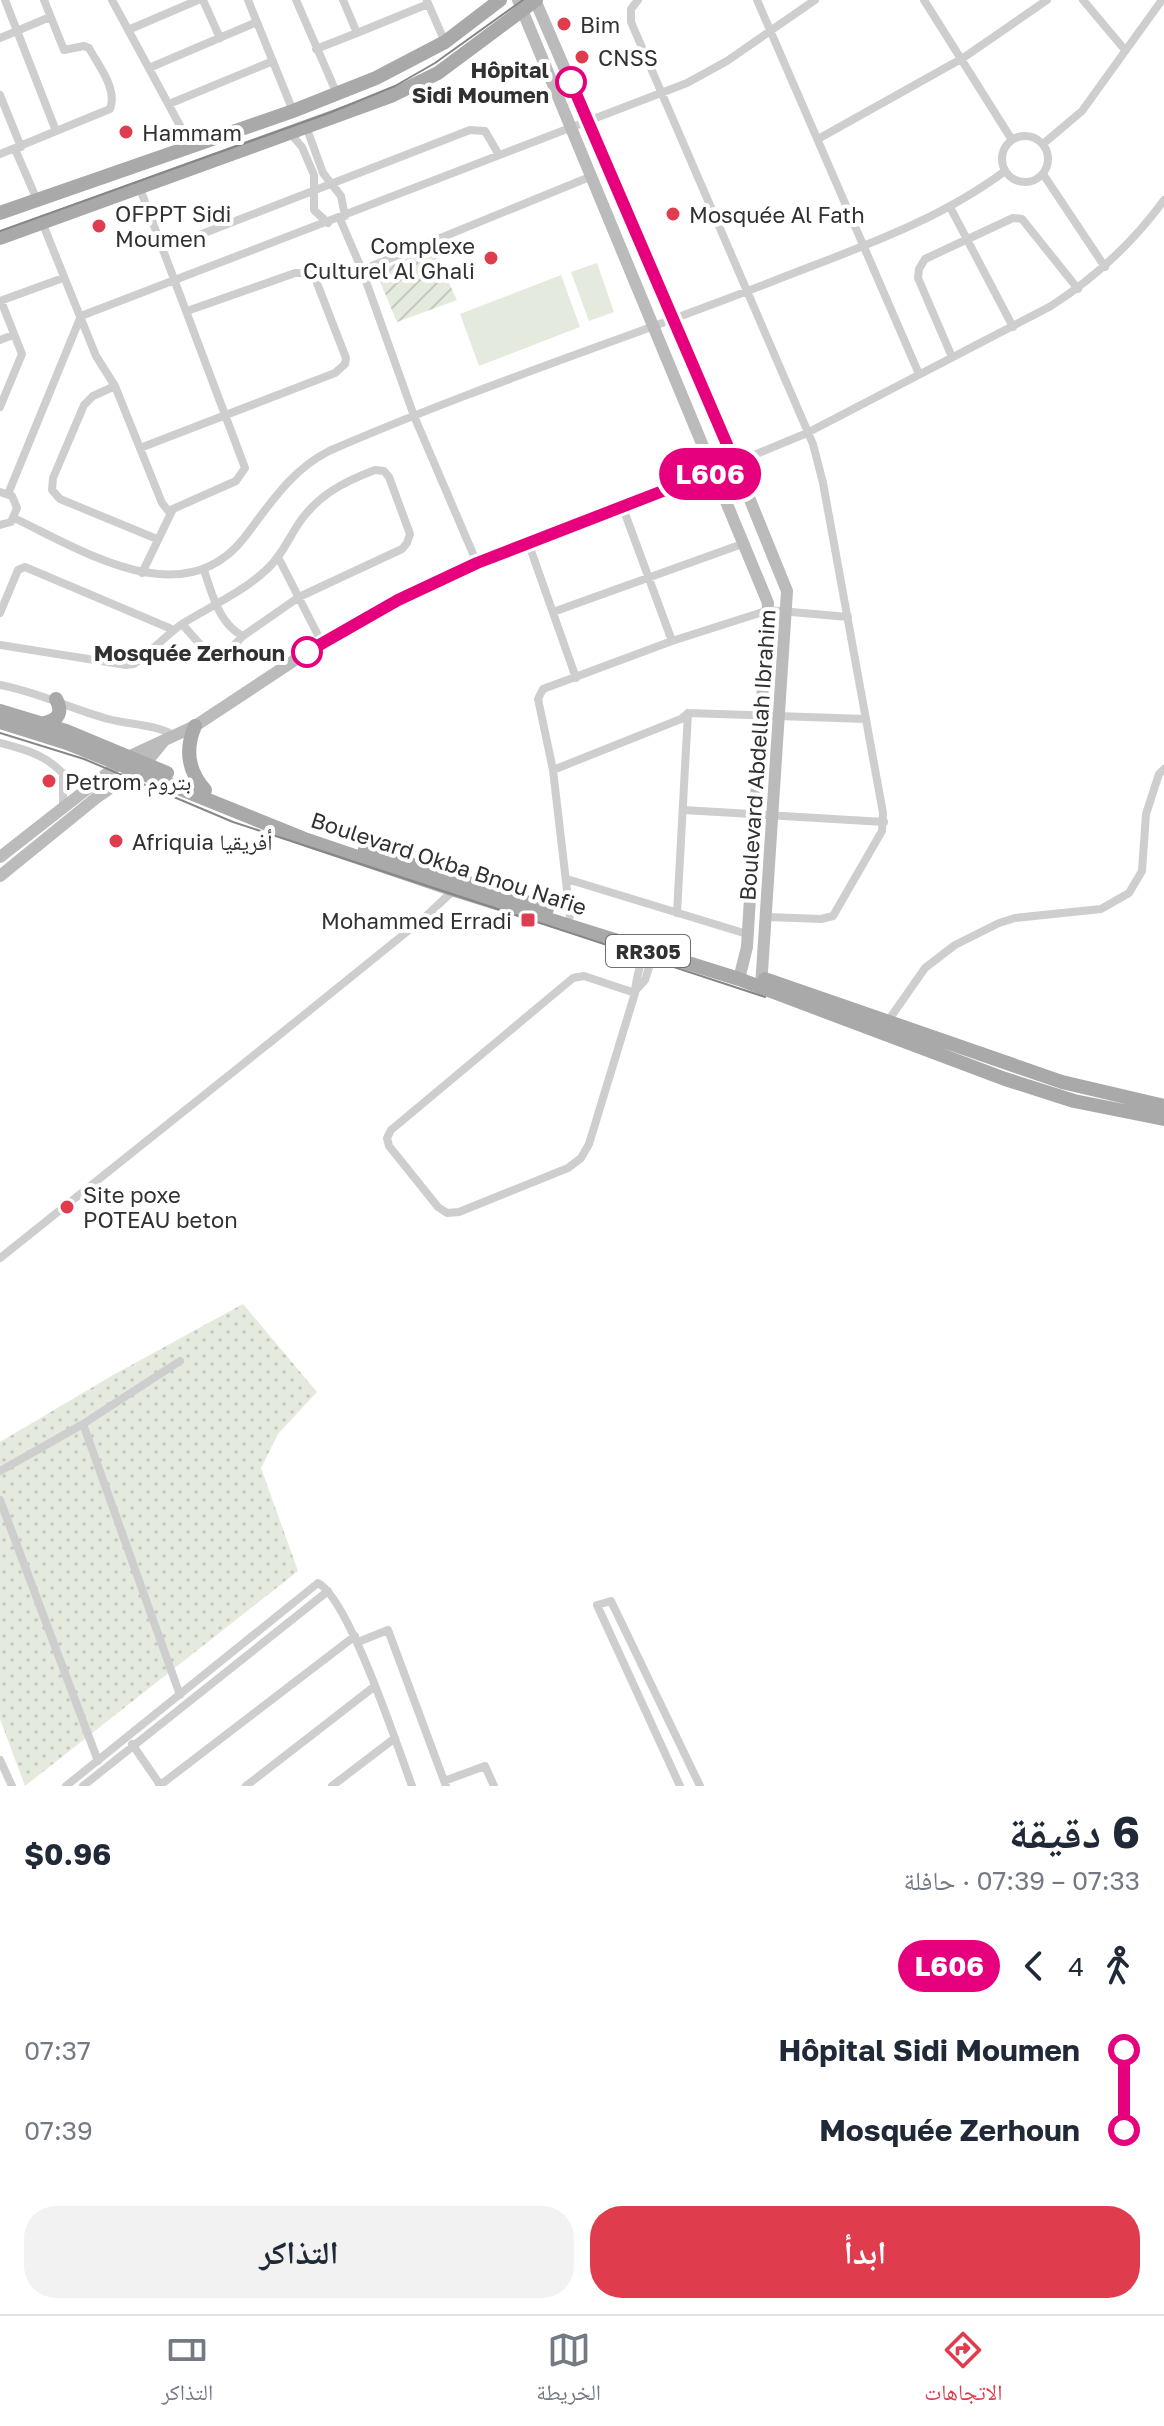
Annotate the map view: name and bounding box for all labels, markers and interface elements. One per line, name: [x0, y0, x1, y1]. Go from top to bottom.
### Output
place label: Bim: [580, 11, 620, 38]
marker: Bim: [555, 15, 573, 33]
place label: CNSS: [598, 44, 658, 71]
marker: CNSS: [573, 48, 591, 66]
place label: Hôpital Sidi Moumen: [412, 56, 549, 108]
marker: Hôpital Sidi Moumen: [556, 67, 586, 97]
place label: Hammam: [142, 119, 242, 146]
marker: Hammam: [117, 123, 135, 141]
place label: OFPPT Sidi Moumen: [115, 200, 232, 252]
place label: Mosquée Al Fath: [689, 201, 865, 228]
marker: Mosquée Al Fath: [664, 205, 682, 223]
marker: OFPPT Sidi Moumen: [90, 217, 108, 235]
place label: Complexe Culturel Al Ghali: [303, 232, 475, 284]
marker: Complexe Culturel Al Ghali: [482, 249, 500, 267]
line badge: L606: [654, 448, 766, 500]
text: L606: [675, 457, 745, 490]
street label: Boulevard Abdellah Ibrahim: [733, 608, 781, 902]
marker: Mosquée Zerhoun: [292, 637, 322, 667]
place label: Mosquée Zerhoun: [94, 639, 285, 666]
place label: Petrom بتروم: [65, 768, 191, 797]
marker: Petrom بتروم: [40, 772, 58, 790]
street label: Boulevard Okba Bnou Nafie: [308, 806, 590, 920]
place label: Afriquia أفريقيا: [132, 828, 272, 855]
marker: Afriquia أفريقيا: [107, 832, 125, 850]
place label: Mohammed Erradi: [321, 907, 512, 934]
marker: Mohammed Erradi: [519, 911, 537, 929]
road number: RR305: [606, 935, 690, 967]
place label: Site poxe POTEAU beton: [83, 1181, 238, 1233]
marker: Site poxe POTEAU beton: [58, 1198, 76, 1216]
text: 6 دقيقة: [1009, 1805, 1140, 1858]
text: $0.96: [24, 1836, 111, 1872]
text: 07:33 – 07:39 · حافلة: [903, 1865, 1140, 1896]
icon: back: [1012, 1944, 1056, 1988]
icon: walk: [1096, 1944, 1140, 1988]
text: L606: [914, 1949, 984, 1982]
text: 4: [1068, 1951, 1084, 1982]
text: Hôpital Sidi Moumen: [778, 2032, 1080, 2068]
text: 07:37: [24, 2035, 91, 2066]
text: Mosquée Zerhoun: [819, 2112, 1080, 2148]
text: 07:39: [24, 2115, 93, 2146]
button: التذاكر: [24, 2206, 574, 2298]
button: ابدأ: [590, 2206, 1140, 2298]
tab: التذاكر: [162, 2328, 213, 2414]
tab: الخريطة: [536, 2328, 601, 2414]
tab: الاتجاهات: [924, 2328, 1002, 2414]

